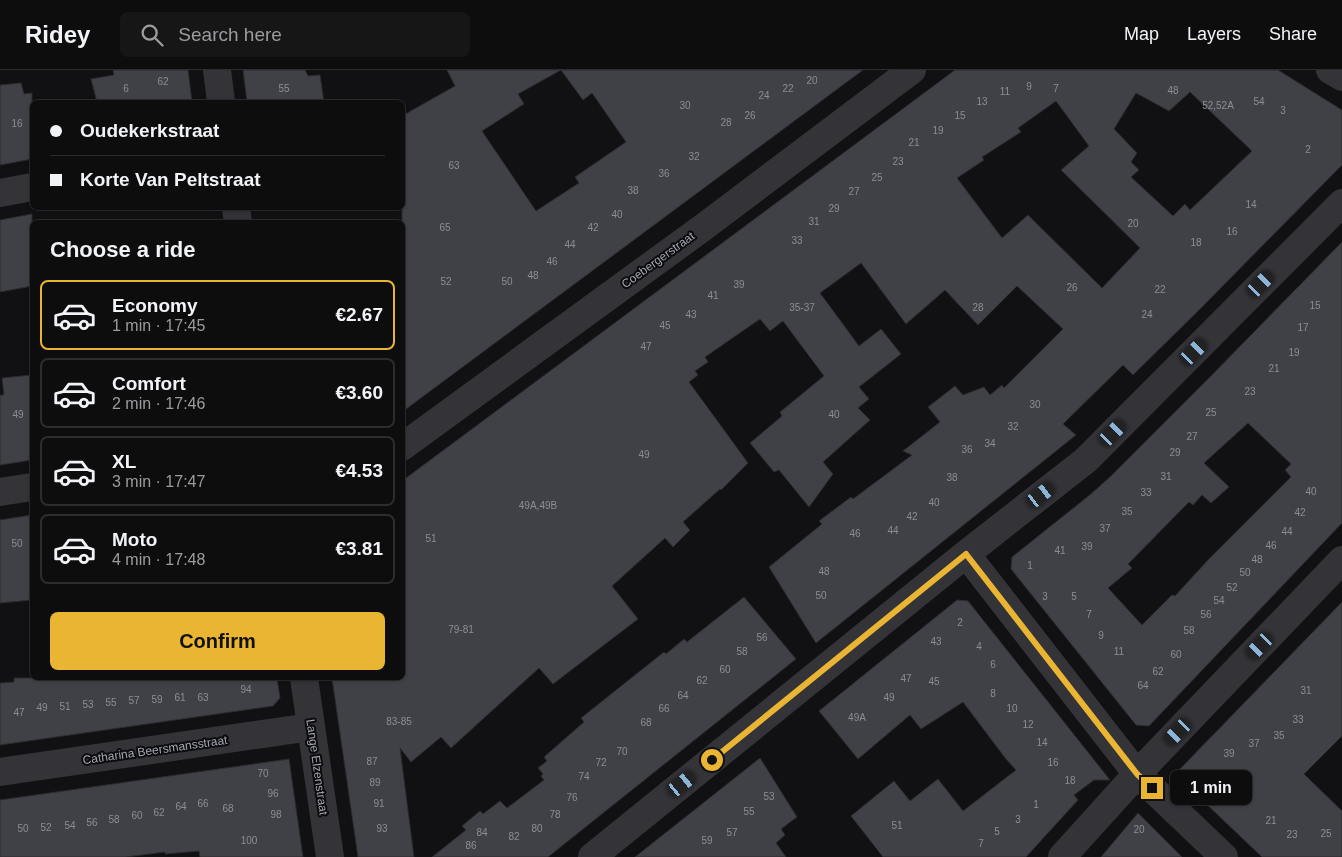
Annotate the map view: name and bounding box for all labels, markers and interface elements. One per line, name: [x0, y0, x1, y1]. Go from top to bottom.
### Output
search box: [120, 12, 470, 57]
text: Ridey: [25, 21, 90, 48]
icon: search: [138, 21, 166, 49]
text: Search here: [178, 24, 282, 45]
text: Map: [1124, 24, 1159, 44]
text: Layers: [1187, 24, 1241, 44]
text: Share: [1269, 24, 1317, 44]
house number: 20: [806, 75, 818, 86]
house number: 62: [157, 76, 169, 87]
house number: 9: [1026, 81, 1032, 92]
house number: 6: [123, 83, 129, 94]
house number: 55: [278, 83, 290, 94]
house number: 22: [782, 83, 794, 94]
house number: 7: [1053, 83, 1059, 94]
house number: 48: [1167, 85, 1179, 96]
house number: 11: [1000, 86, 1011, 97]
house number: 24: [758, 90, 770, 101]
house number: 13: [976, 96, 988, 107]
house number: 54: [1253, 96, 1265, 107]
house number: 30: [679, 100, 691, 111]
house number: 52,52A: [1202, 100, 1234, 111]
house number: 3: [1280, 105, 1286, 116]
house number: 26: [744, 110, 756, 121]
house number: 15: [954, 110, 966, 121]
house number: 28: [720, 117, 732, 128]
house number: 16: [11, 118, 23, 129]
text: Oudekerkstraat: [80, 120, 219, 141]
house number: 19: [932, 125, 944, 136]
house number: 21: [908, 137, 920, 148]
house number: 2: [1305, 144, 1311, 155]
house number: 32: [688, 151, 700, 162]
house number: 23: [892, 156, 904, 167]
house number: 63: [448, 160, 460, 171]
house number: 36: [658, 168, 670, 179]
text: Korte Van Peltstraat: [80, 169, 261, 190]
house number: 25: [871, 172, 883, 183]
house number: 38: [627, 185, 639, 196]
house number: 27: [848, 186, 860, 197]
house number: 14: [1245, 199, 1257, 210]
house number: 29: [828, 203, 840, 214]
house number: 40: [611, 209, 623, 220]
house number: 31: [808, 216, 820, 227]
house number: 20: [1127, 218, 1139, 229]
house number: 65: [439, 222, 451, 233]
house number: 42: [587, 222, 599, 233]
house number: 16: [1226, 226, 1238, 237]
street label: Coebergerstraat: [619, 228, 698, 291]
house number: 33: [791, 235, 803, 246]
text: Choose a ride: [50, 237, 195, 262]
house number: 18: [1190, 237, 1202, 248]
house number: 44: [564, 239, 576, 250]
house number: 46: [546, 256, 558, 267]
car: [1245, 268, 1276, 300]
house number: 48: [527, 270, 539, 281]
house number: 52: [440, 276, 452, 287]
house number: 50: [501, 276, 513, 287]
house number: 39: [733, 279, 745, 290]
house number: 26: [1066, 282, 1078, 293]
house number: 22: [1154, 284, 1166, 295]
house number: 41: [707, 290, 719, 301]
icon: car: [52, 293, 97, 338]
text: Economy: [112, 295, 198, 316]
house number: 15: [1309, 300, 1321, 311]
house number: 35-37: [789, 302, 815, 313]
house number: 28: [972, 302, 984, 313]
text: €2.67: [335, 304, 383, 325]
house number: 43: [685, 309, 697, 320]
house number: 24: [1141, 309, 1153, 320]
text: 1 min · 17:45: [112, 317, 205, 334]
house number: 45: [659, 320, 671, 331]
house number: 17: [1297, 322, 1309, 333]
car: [1178, 336, 1209, 368]
house number: 47: [640, 341, 652, 352]
house number: 19: [1288, 347, 1300, 358]
house number: 21: [1268, 363, 1280, 374]
icon: car: [52, 371, 97, 416]
text: Comfort: [112, 373, 186, 394]
text: €3.60: [335, 382, 383, 403]
house number: 23: [1244, 386, 1256, 397]
text: 2 min · 17:46: [112, 395, 205, 412]
house number: 30: [1029, 399, 1041, 410]
house number: 25: [1205, 407, 1217, 418]
house number: 49: [12, 409, 24, 420]
house number: 40: [828, 409, 840, 420]
car: [1097, 417, 1128, 449]
house number: 32: [1007, 421, 1019, 432]
house number: 27: [1186, 431, 1198, 442]
house number: 34: [984, 438, 996, 449]
house number: 36: [961, 444, 973, 455]
house number: 29: [1169, 447, 1181, 458]
icon: car: [52, 449, 97, 494]
house number: 49: [638, 449, 650, 460]
text: XL: [112, 451, 136, 472]
text: €4.53: [335, 460, 383, 481]
house number: 31: [1160, 471, 1172, 482]
house number: 38: [946, 472, 958, 483]
text: 3 min · 17:47: [112, 473, 205, 490]
car: [1024, 480, 1057, 510]
house number: 40: [1305, 486, 1317, 497]
house number: 33: [1140, 487, 1152, 498]
house number: 40: [928, 497, 940, 508]
house number: 49A,49B: [519, 500, 558, 511]
house number: 35: [1121, 506, 1133, 517]
house number: 42: [1294, 507, 1306, 518]
house number: 42: [906, 511, 918, 522]
house number: 37: [1099, 523, 1111, 534]
house number: 44: [887, 525, 899, 536]
house number: 44: [1281, 526, 1293, 537]
icon: car: [52, 527, 97, 572]
house number: 46: [849, 528, 861, 539]
text: Moto: [112, 529, 157, 550]
house number: 51: [425, 533, 437, 544]
house number: 50: [11, 538, 23, 549]
text: €3.81: [335, 538, 383, 559]
house number: 46: [1265, 540, 1277, 551]
house number: 39: [1081, 541, 1093, 552]
house number: 41: [1054, 545, 1066, 556]
text: 4 min · 17:48: [112, 551, 205, 568]
house number: 48: [1251, 554, 1263, 565]
house number: 1: [1027, 560, 1033, 571]
house number: 48: [818, 566, 830, 577]
house number: 50: [1239, 567, 1251, 578]
house number: 52: [1226, 582, 1238, 593]
house number: 50: [815, 590, 827, 601]
house number: 3: [1042, 591, 1048, 602]
house number: 5: [1071, 591, 1077, 602]
house number: 54: [1213, 595, 1225, 606]
house number: 7: [1086, 609, 1092, 620]
house number: 56: [1200, 609, 1212, 620]
button: Confirm: [50, 612, 385, 670]
house number: 2: [957, 617, 963, 628]
house number: 79-81: [448, 624, 474, 635]
house number: 58: [1183, 625, 1195, 636]
house number: 9: [1098, 630, 1104, 641]
car: [1244, 630, 1275, 662]
house number: 56: [756, 632, 768, 643]
house number: 43: [930, 636, 942, 647]
house number: 4: [976, 641, 982, 652]
house number: 58: [736, 646, 748, 657]
house number: 11: [1114, 646, 1125, 657]
house number: 60: [1170, 649, 1182, 660]
house number: 6: [990, 659, 996, 670]
house number: 60: [719, 664, 731, 675]
house number: 62: [1152, 666, 1164, 677]
house number: 47: [900, 673, 912, 684]
house number: 62: [696, 675, 708, 686]
house number: 45: [928, 676, 940, 687]
house number: 64: [1137, 680, 1149, 691]
house number: 94: [240, 684, 252, 695]
house number: 31: [1300, 685, 1312, 696]
house number: 8: [990, 688, 996, 699]
house number: 64: [677, 690, 689, 701]
house number: 61: [174, 692, 186, 703]
house number: 63: [197, 692, 209, 703]
house number: 49: [883, 692, 895, 703]
house number: 59: [151, 694, 163, 705]
house number: 57: [128, 695, 140, 706]
house number: 55: [105, 697, 117, 708]
house number: 53: [82, 699, 94, 710]
house number: 51: [59, 701, 71, 712]
house number: 49: [36, 702, 48, 713]
house number: 66: [658, 703, 670, 714]
house number: 10: [1006, 703, 1018, 714]
house number: 47: [13, 707, 25, 718]
house number: 49A: [848, 712, 866, 723]
house number: 33: [1292, 714, 1304, 725]
house number: 83-85: [386, 716, 412, 727]
car: [1162, 716, 1193, 748]
house number: 68: [640, 717, 652, 728]
street label: Lange Elzenstraat: [303, 718, 331, 817]
house number: 12: [1022, 719, 1034, 730]
house number: 35: [1273, 730, 1285, 741]
street label: Catharina Beersmansstraat: [82, 733, 229, 767]
house number: 14: [1036, 737, 1048, 748]
house number: 37: [1248, 738, 1260, 749]
house number: 70: [616, 746, 628, 757]
house number: 39: [1223, 748, 1235, 759]
route start: [701, 749, 723, 771]
house number: 87: [366, 756, 378, 767]
house number: 72: [595, 757, 607, 768]
house number: 16: [1047, 757, 1059, 768]
house number: 70: [257, 768, 269, 779]
car: [665, 769, 698, 799]
callout: 1 min: [1170, 770, 1252, 806]
house number: 74: [578, 771, 590, 782]
house number: 18: [1064, 775, 1076, 786]
house number: 89: [369, 777, 381, 788]
route end: [1141, 777, 1163, 799]
text: 1 min: [1190, 779, 1232, 796]
house number: 96: [267, 788, 279, 799]
house number: 53: [763, 791, 775, 802]
house number: 76: [566, 792, 578, 803]
house number: 66: [197, 798, 209, 809]
house number: 91: [373, 798, 385, 809]
house number: 1: [1033, 799, 1039, 810]
house number: 64: [175, 801, 187, 812]
house number: 68: [222, 803, 234, 814]
house number: 55: [743, 806, 755, 817]
house number: 62: [153, 807, 165, 818]
house number: 98: [270, 809, 282, 820]
house number: 78: [549, 809, 561, 820]
house number: 60: [131, 810, 143, 821]
house number: 58: [108, 814, 120, 825]
house number: 3: [1015, 814, 1021, 825]
house number: 21: [1265, 815, 1277, 826]
house number: 56: [86, 817, 98, 828]
house number: 54: [64, 820, 76, 831]
house number: 51: [891, 820, 903, 831]
house number: 52: [40, 822, 52, 833]
house number: 50: [17, 823, 29, 834]
house number: 93: [376, 823, 388, 834]
house number: 80: [531, 823, 543, 834]
house number: 20: [1133, 824, 1145, 835]
house number: 5: [994, 826, 1000, 837]
house number: 84: [476, 827, 488, 838]
house number: 57: [726, 827, 738, 838]
house number: 25: [1320, 828, 1332, 839]
house number: 23: [1286, 829, 1298, 840]
house number: 82: [508, 831, 520, 842]
house number: 100: [241, 835, 258, 846]
house number: 59: [701, 835, 713, 846]
house number: 7: [978, 838, 984, 849]
house number: 86: [465, 840, 477, 851]

